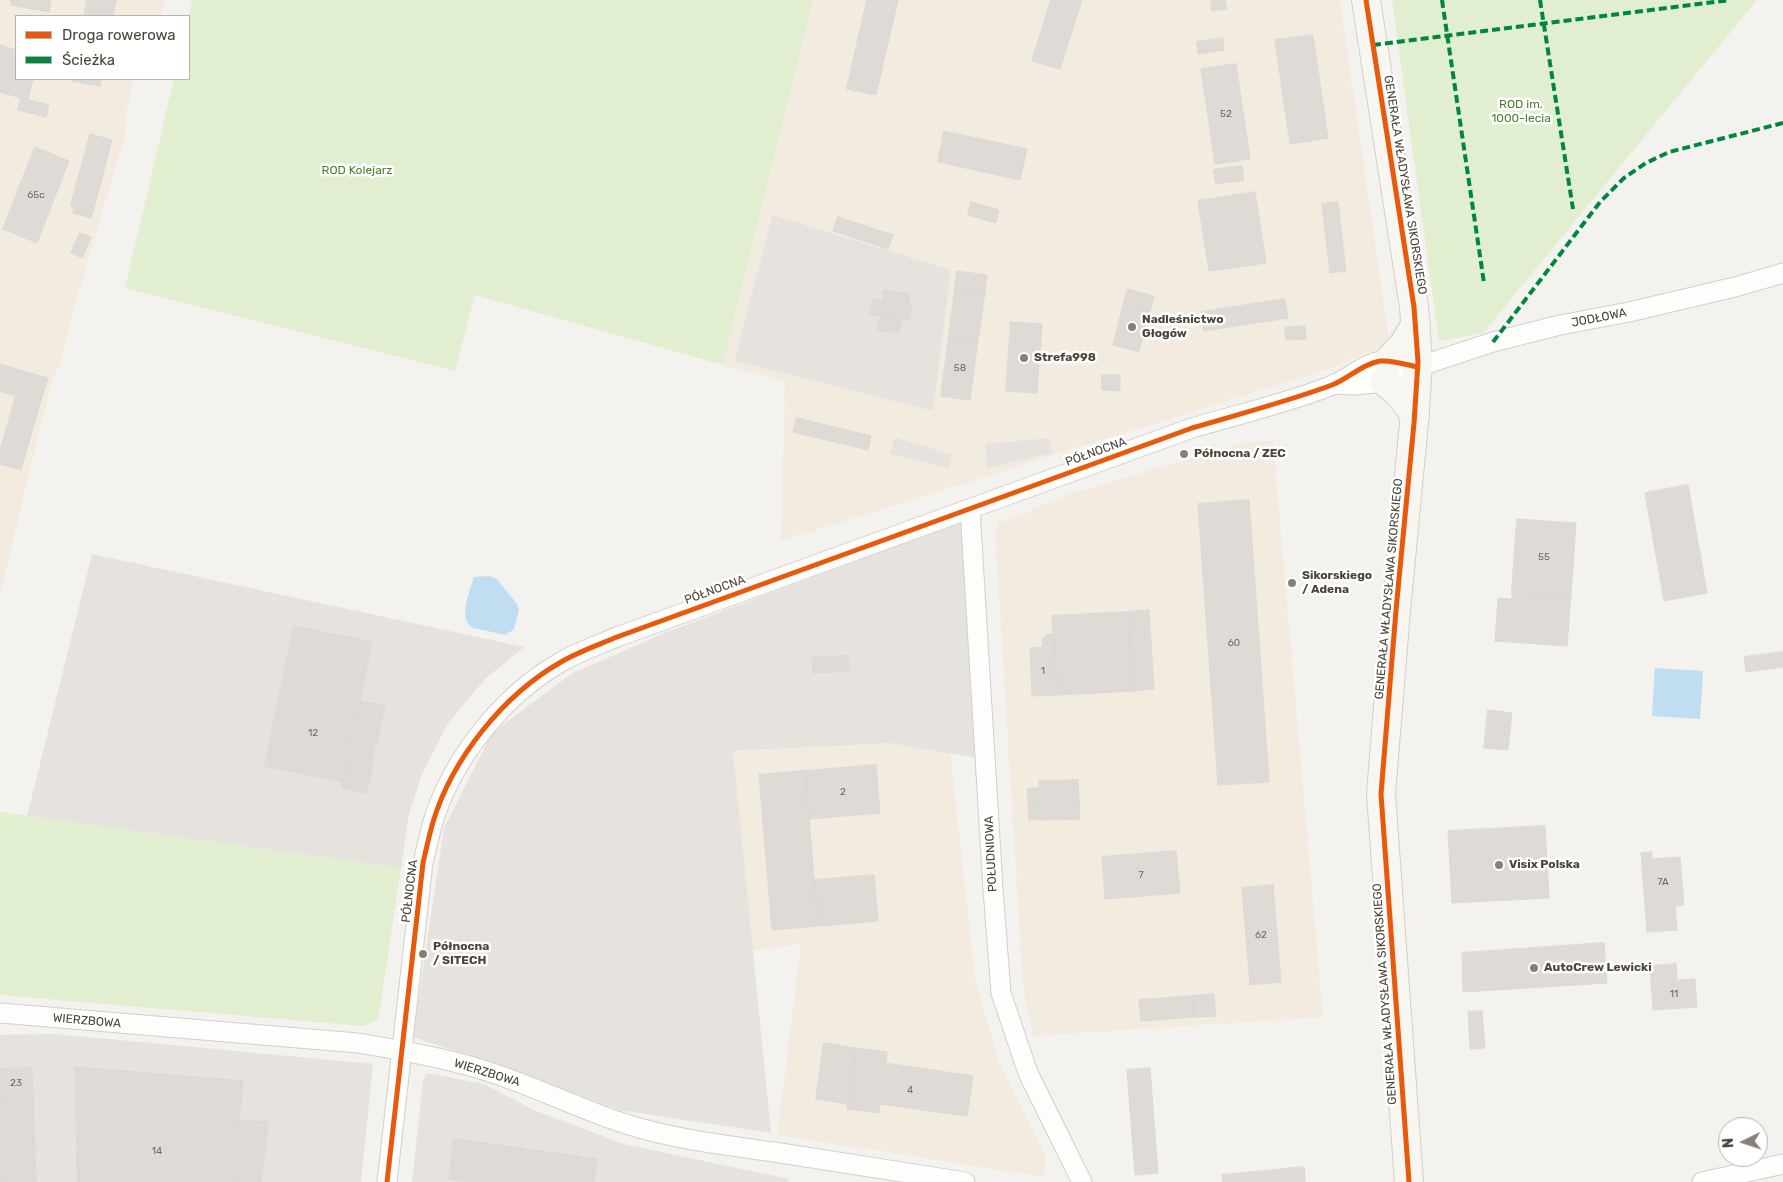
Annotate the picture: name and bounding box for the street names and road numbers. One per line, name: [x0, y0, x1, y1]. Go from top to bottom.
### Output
street label: GENERAŁA WŁADYSŁAWA SIKORSKIEGO: [1381, 74, 1429, 296]
street label: JODŁOWA: [1570, 306, 1628, 330]
street label: PÓŁNOCNA: [1064, 434, 1128, 470]
street label: GENERAŁA WŁADYSŁAWA SIKORSKIEGO: [1372, 478, 1406, 700]
street label: PÓŁNOCNA: [683, 572, 747, 608]
street label: POŁUDNIOWA: [982, 816, 1000, 892]
street label: PÓŁNOCNA: [399, 859, 421, 923]
street label: GENERAŁA WŁADYSŁAWA SIKORSKIEGO: [1370, 883, 1400, 1105]
street label: WIERZBOWA: [52, 1011, 122, 1031]
street label: WIERZBOWA: [452, 1056, 522, 1090]

